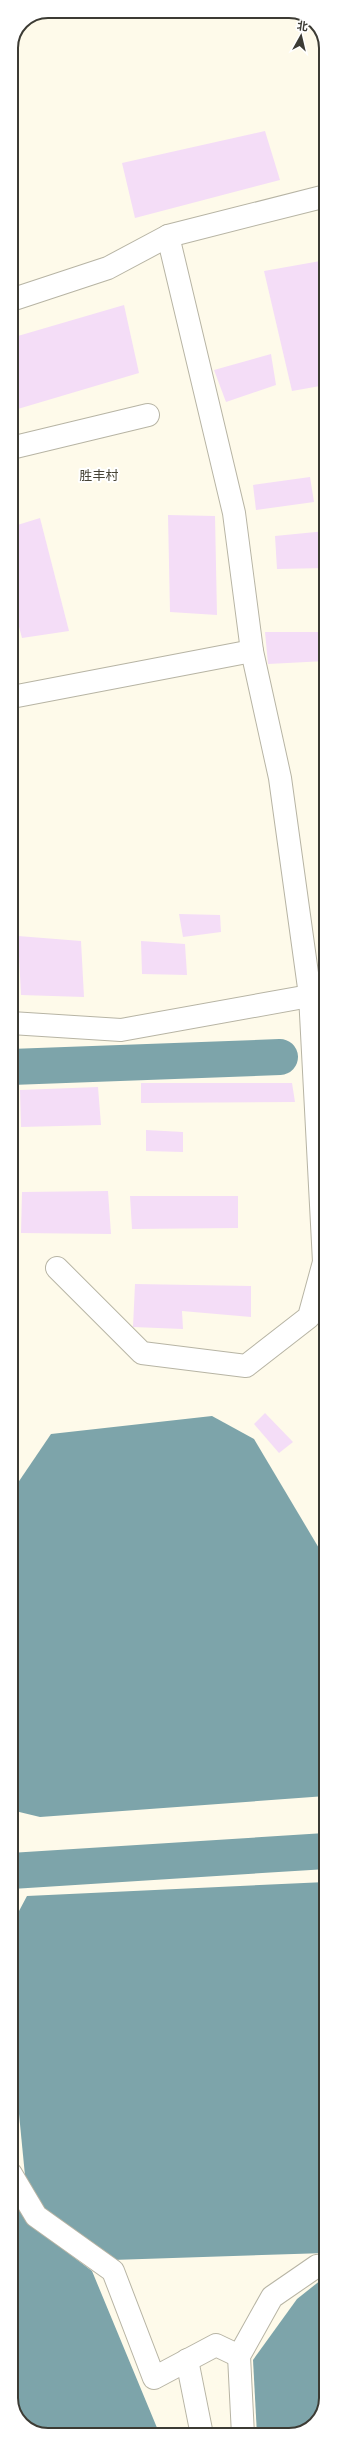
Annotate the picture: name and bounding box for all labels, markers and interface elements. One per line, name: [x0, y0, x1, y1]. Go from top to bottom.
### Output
north arrow: [281, 16, 321, 56]
text: 北: [296, 19, 309, 35]
district label: 胜丰村: [79, 468, 119, 485]

